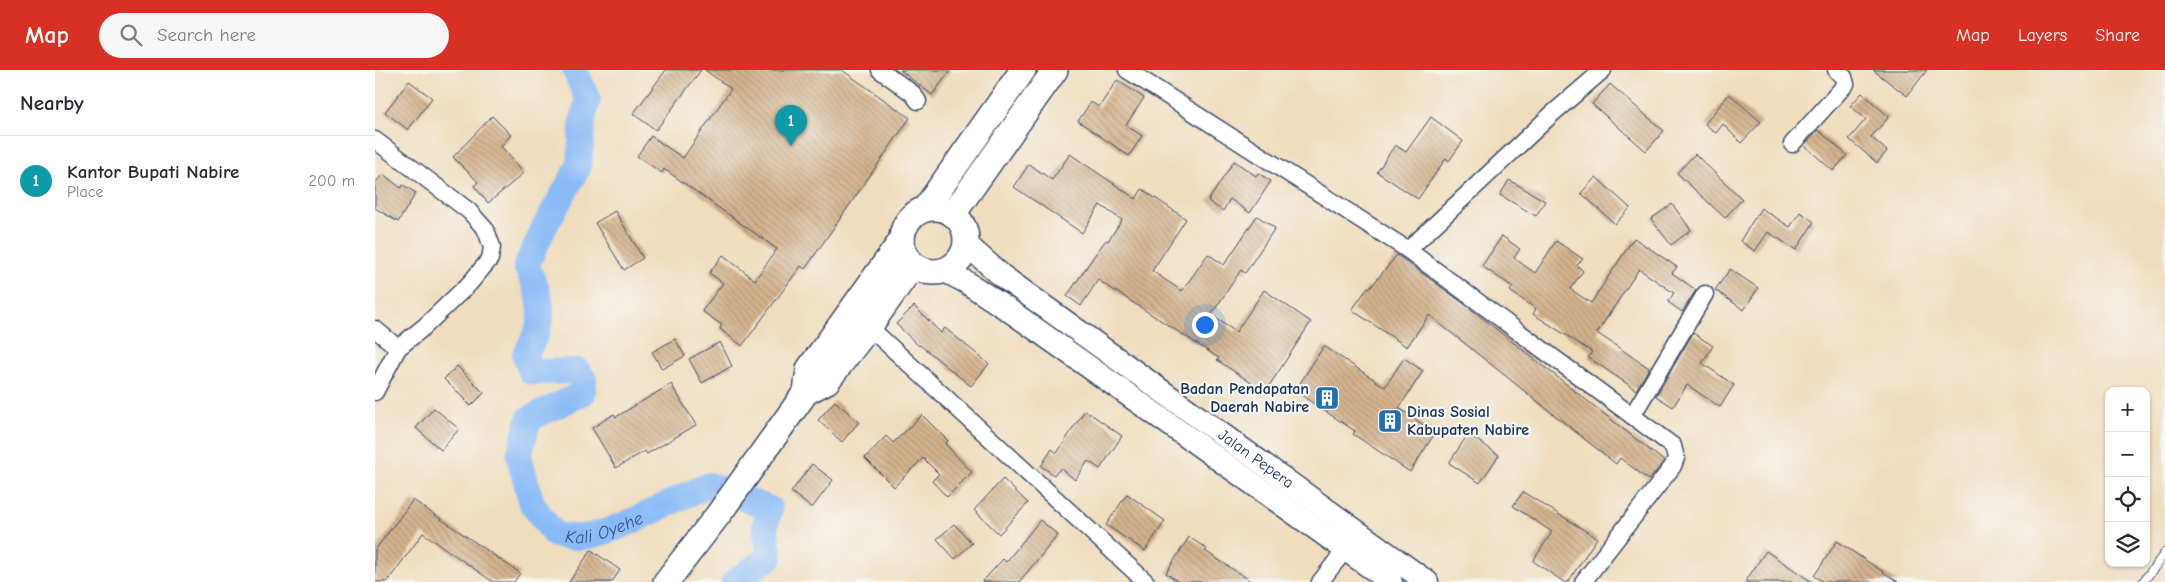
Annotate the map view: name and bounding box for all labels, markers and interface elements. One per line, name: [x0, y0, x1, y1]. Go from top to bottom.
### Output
search box: [99, 13, 449, 58]
text: Map: [25, 21, 69, 49]
icon: search: [117, 21, 145, 49]
text: Search here: [157, 24, 256, 46]
text: Map: [1956, 25, 1990, 46]
text: Layers: [2018, 25, 2067, 46]
text: Share: [2095, 25, 2140, 46]
text: Nearby: [20, 91, 84, 115]
pin: 1: [775, 105, 807, 146]
text: Kantor Bupati Nabire: [67, 161, 239, 183]
text: 1: [33, 172, 39, 190]
text: 200 m: [309, 172, 355, 190]
text: Place: [67, 183, 103, 201]
your location: [1192, 312, 1218, 338]
place label: Badan Pendapatan Daerah Nabire: [1180, 380, 1309, 416]
building icon: Badan Pendapatan Daerah Nabire: [1314, 385, 1340, 411]
map controls: [2105, 387, 2150, 567]
button: +: [2105, 387, 2150, 432]
place label: Dinas Sosial Kabupaten Nabire: [1407, 403, 1529, 439]
building icon: Dinas Sosial Kabupaten Nabire: [1377, 408, 1403, 434]
street label: Jalan Pepera: [1215, 426, 1297, 492]
button: −: [2105, 432, 2150, 477]
button: locate: [2105, 477, 2150, 522]
water label: Kali Oyehe: [564, 507, 646, 548]
button: layers: [2105, 522, 2150, 567]

